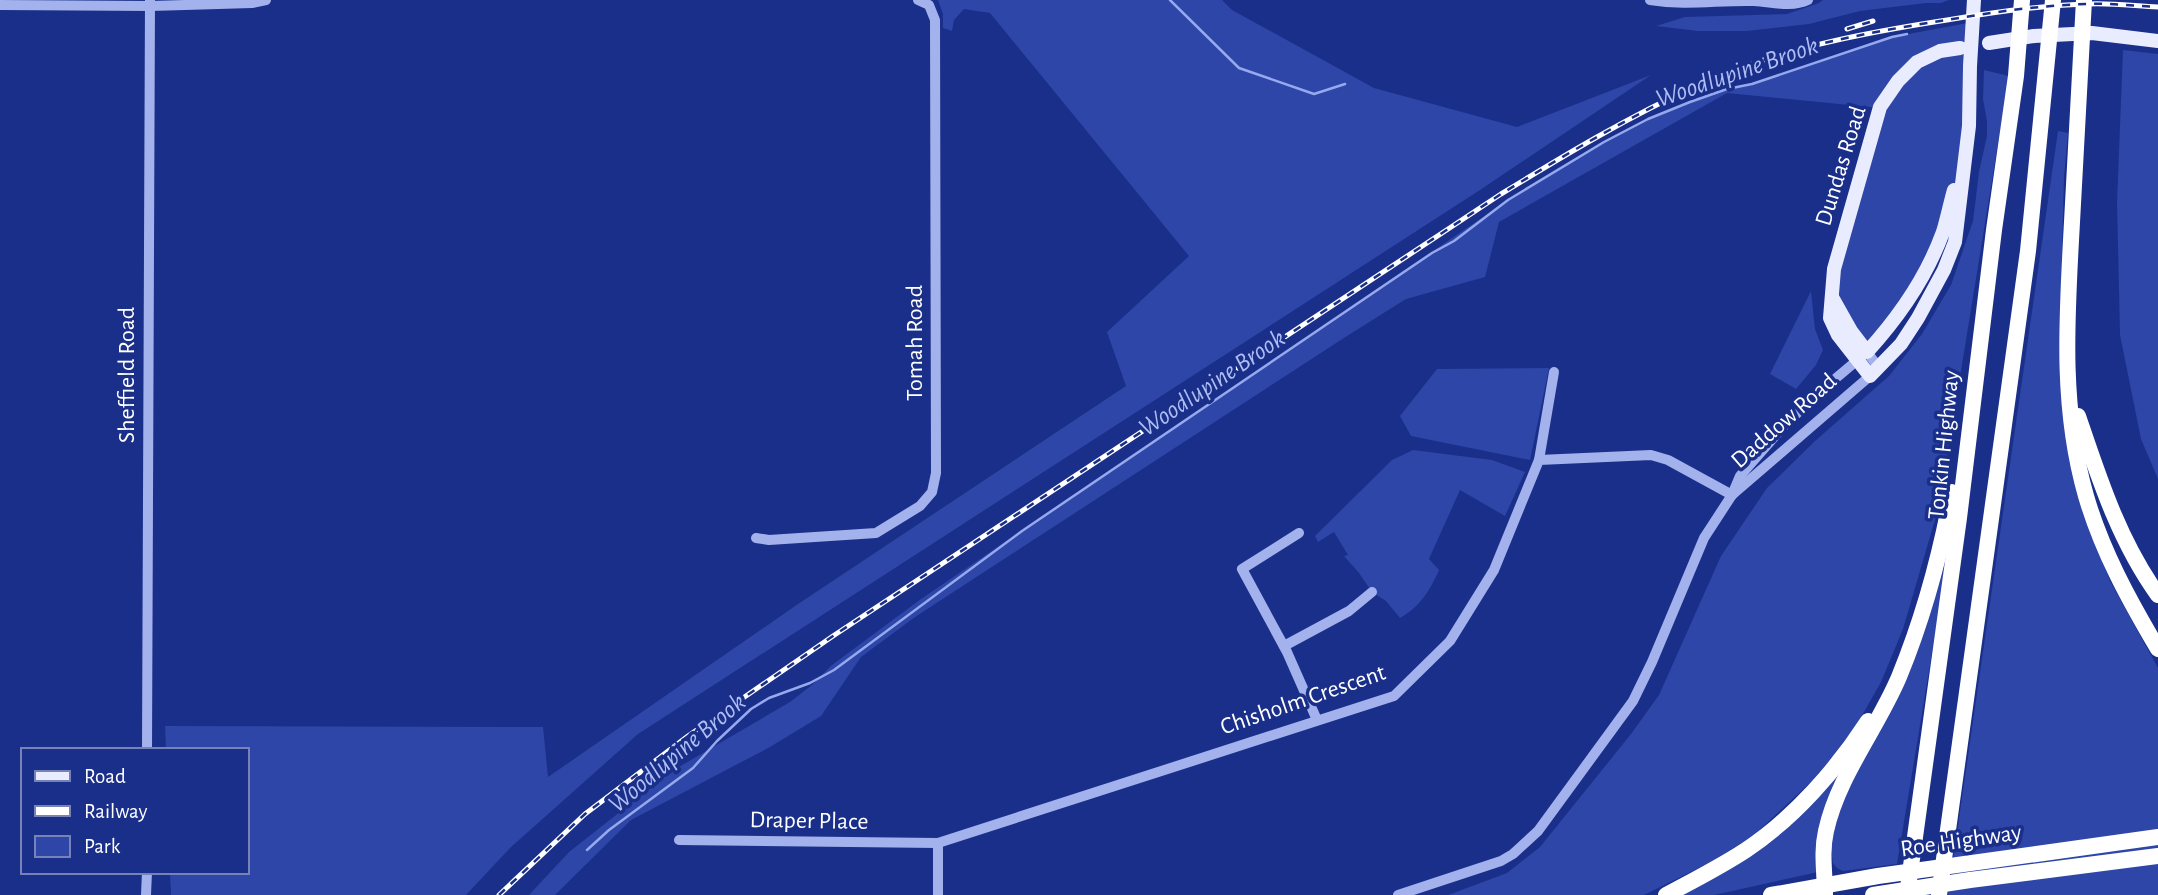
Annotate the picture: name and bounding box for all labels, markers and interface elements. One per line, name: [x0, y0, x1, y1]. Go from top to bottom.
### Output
water label: Woodlupine Brook: [1652, 32, 1822, 112]
street label: Dundas Road: [1811, 103, 1871, 229]
street label: Tomah Road: [903, 285, 927, 401]
street label: Sheffield Road: [115, 307, 139, 443]
water label: Woodlupine Brook: [1134, 325, 1290, 441]
street label: Daddow Road: [1727, 369, 1841, 473]
street label: Tonkin Highway: [1924, 369, 1964, 521]
street label: Chisholm Crescent: [1217, 660, 1389, 740]
water label: Woodlupine Brook: [604, 688, 750, 818]
legend: [21, 748, 248, 874]
text: Road: [84, 766, 126, 787]
text: Railway: [84, 801, 147, 822]
street label: Draper Place: [749, 808, 869, 834]
street label: Roe Highway: [1899, 821, 2023, 861]
text: Park: [84, 836, 121, 857]

